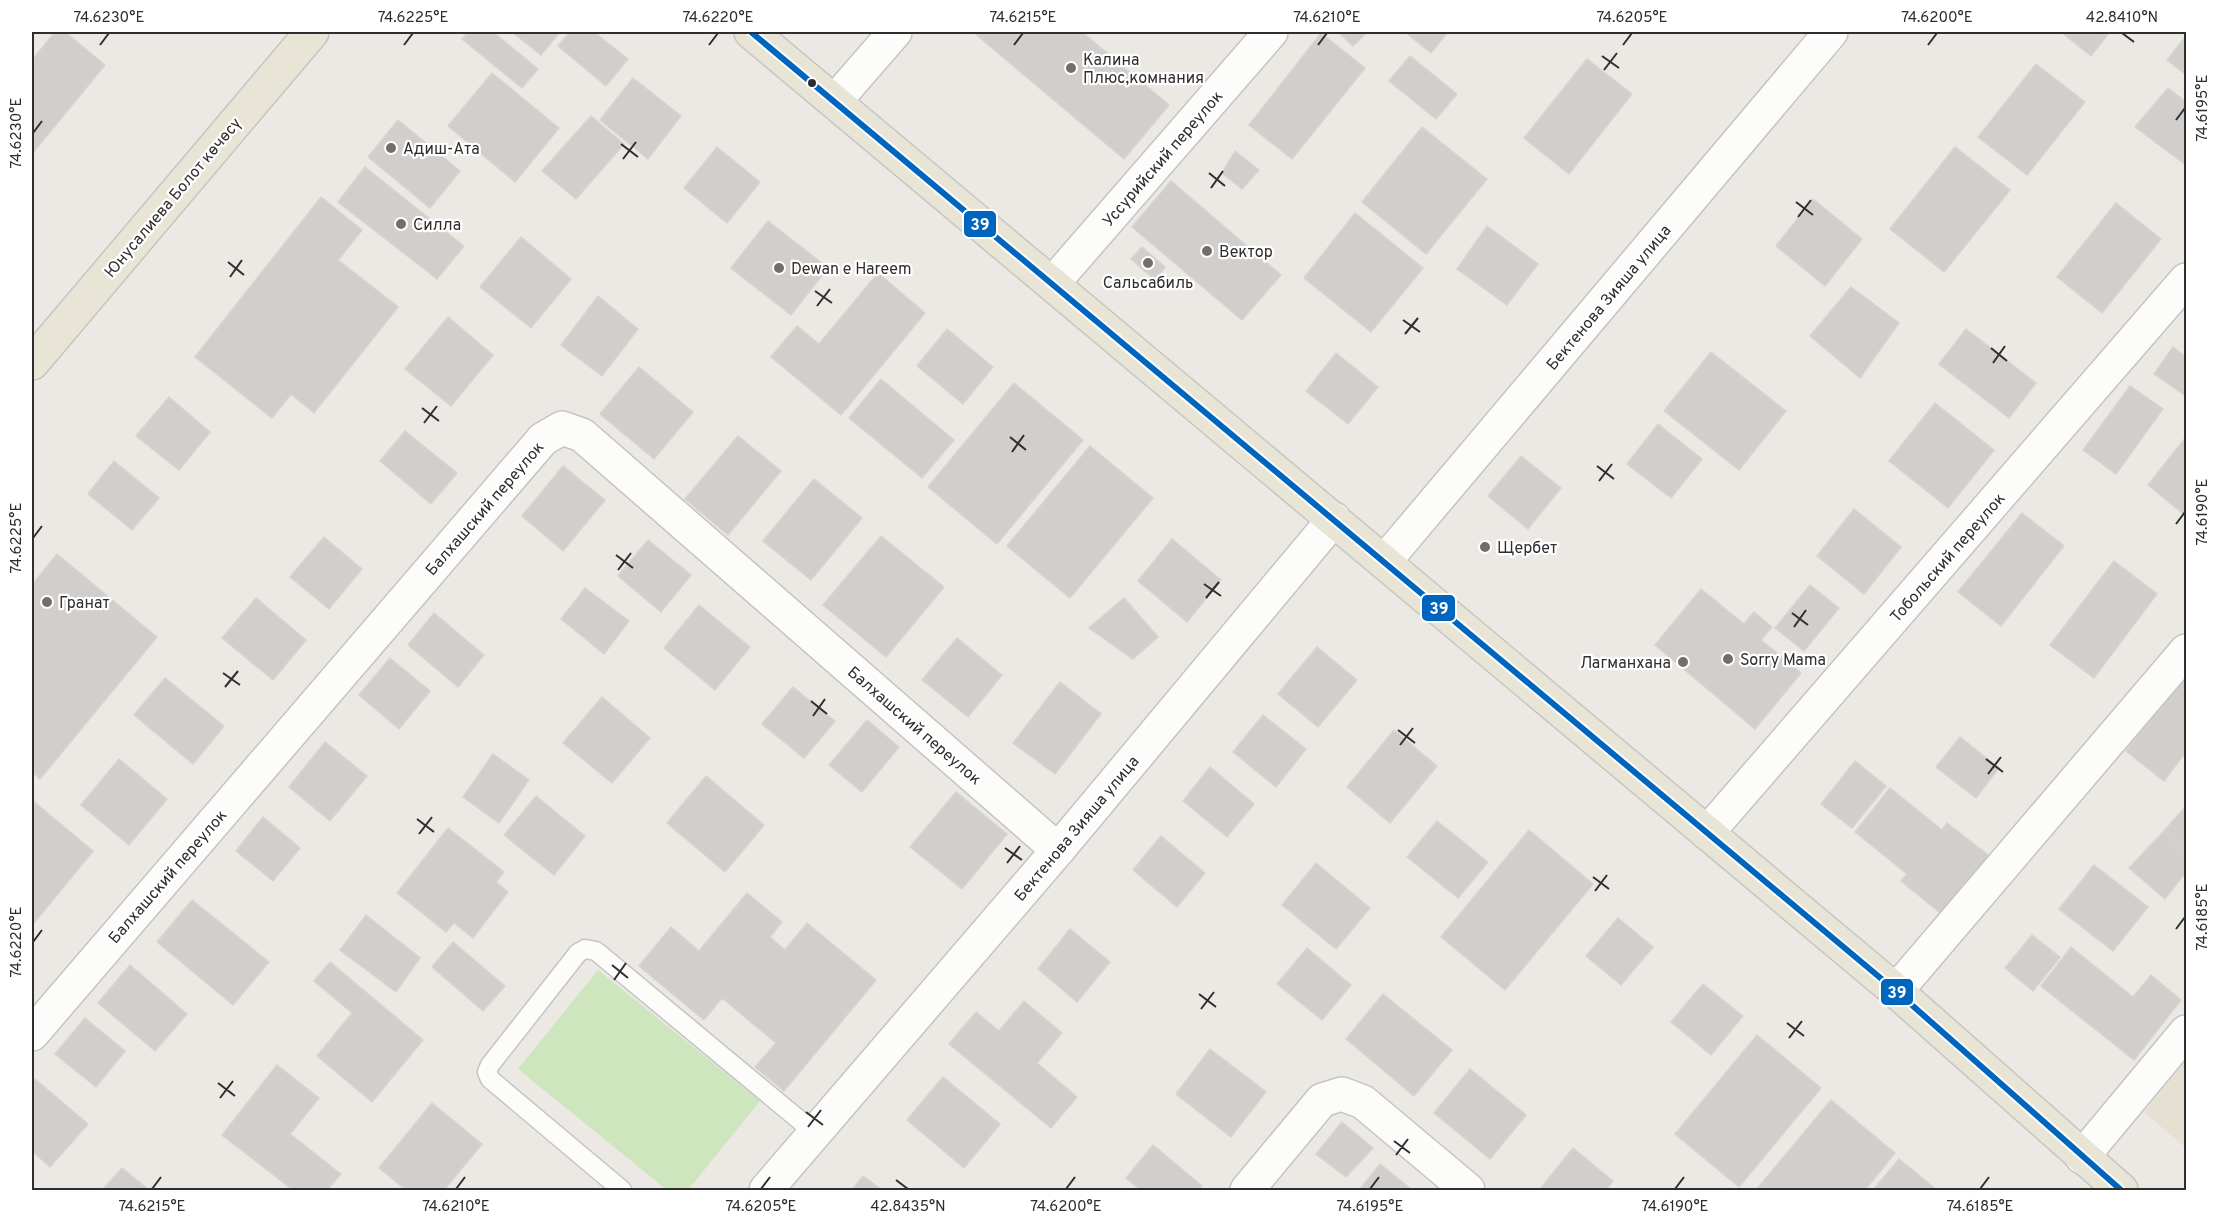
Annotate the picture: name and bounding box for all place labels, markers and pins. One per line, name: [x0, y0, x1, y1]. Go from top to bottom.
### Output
place label: Калина Плюс,комнания: [1083, 51, 1204, 89]
marker: Калина Плюс,комнания: [1064, 61, 1078, 75]
unlabelled marker: [806, 77, 818, 89]
place label: Адиш-Ата: [403, 140, 480, 160]
marker: Адиш-Ата: [384, 141, 398, 155]
place label: Силла: [413, 216, 461, 236]
marker: Силла: [394, 217, 408, 231]
place label: Вектор: [1219, 243, 1273, 263]
marker: Вектор: [1200, 244, 1214, 258]
marker: Сальсабиль: [1141, 256, 1155, 270]
place label: Dewan e Hareem: [791, 260, 912, 280]
marker: Dewan e Hareem: [772, 261, 786, 275]
place label: Сальсабиль: [1103, 274, 1193, 294]
place label: Щербет: [1497, 539, 1557, 559]
marker: Щербет: [1478, 540, 1492, 554]
place label: Гранат: [59, 594, 110, 614]
marker: Гранат: [40, 595, 54, 609]
place label: Sorry Mama: [1740, 651, 1826, 671]
marker: Sorry Mama: [1721, 652, 1735, 666]
place label: Лагманхана: [1580, 654, 1671, 674]
marker: Лагманхана: [1676, 655, 1690, 669]

